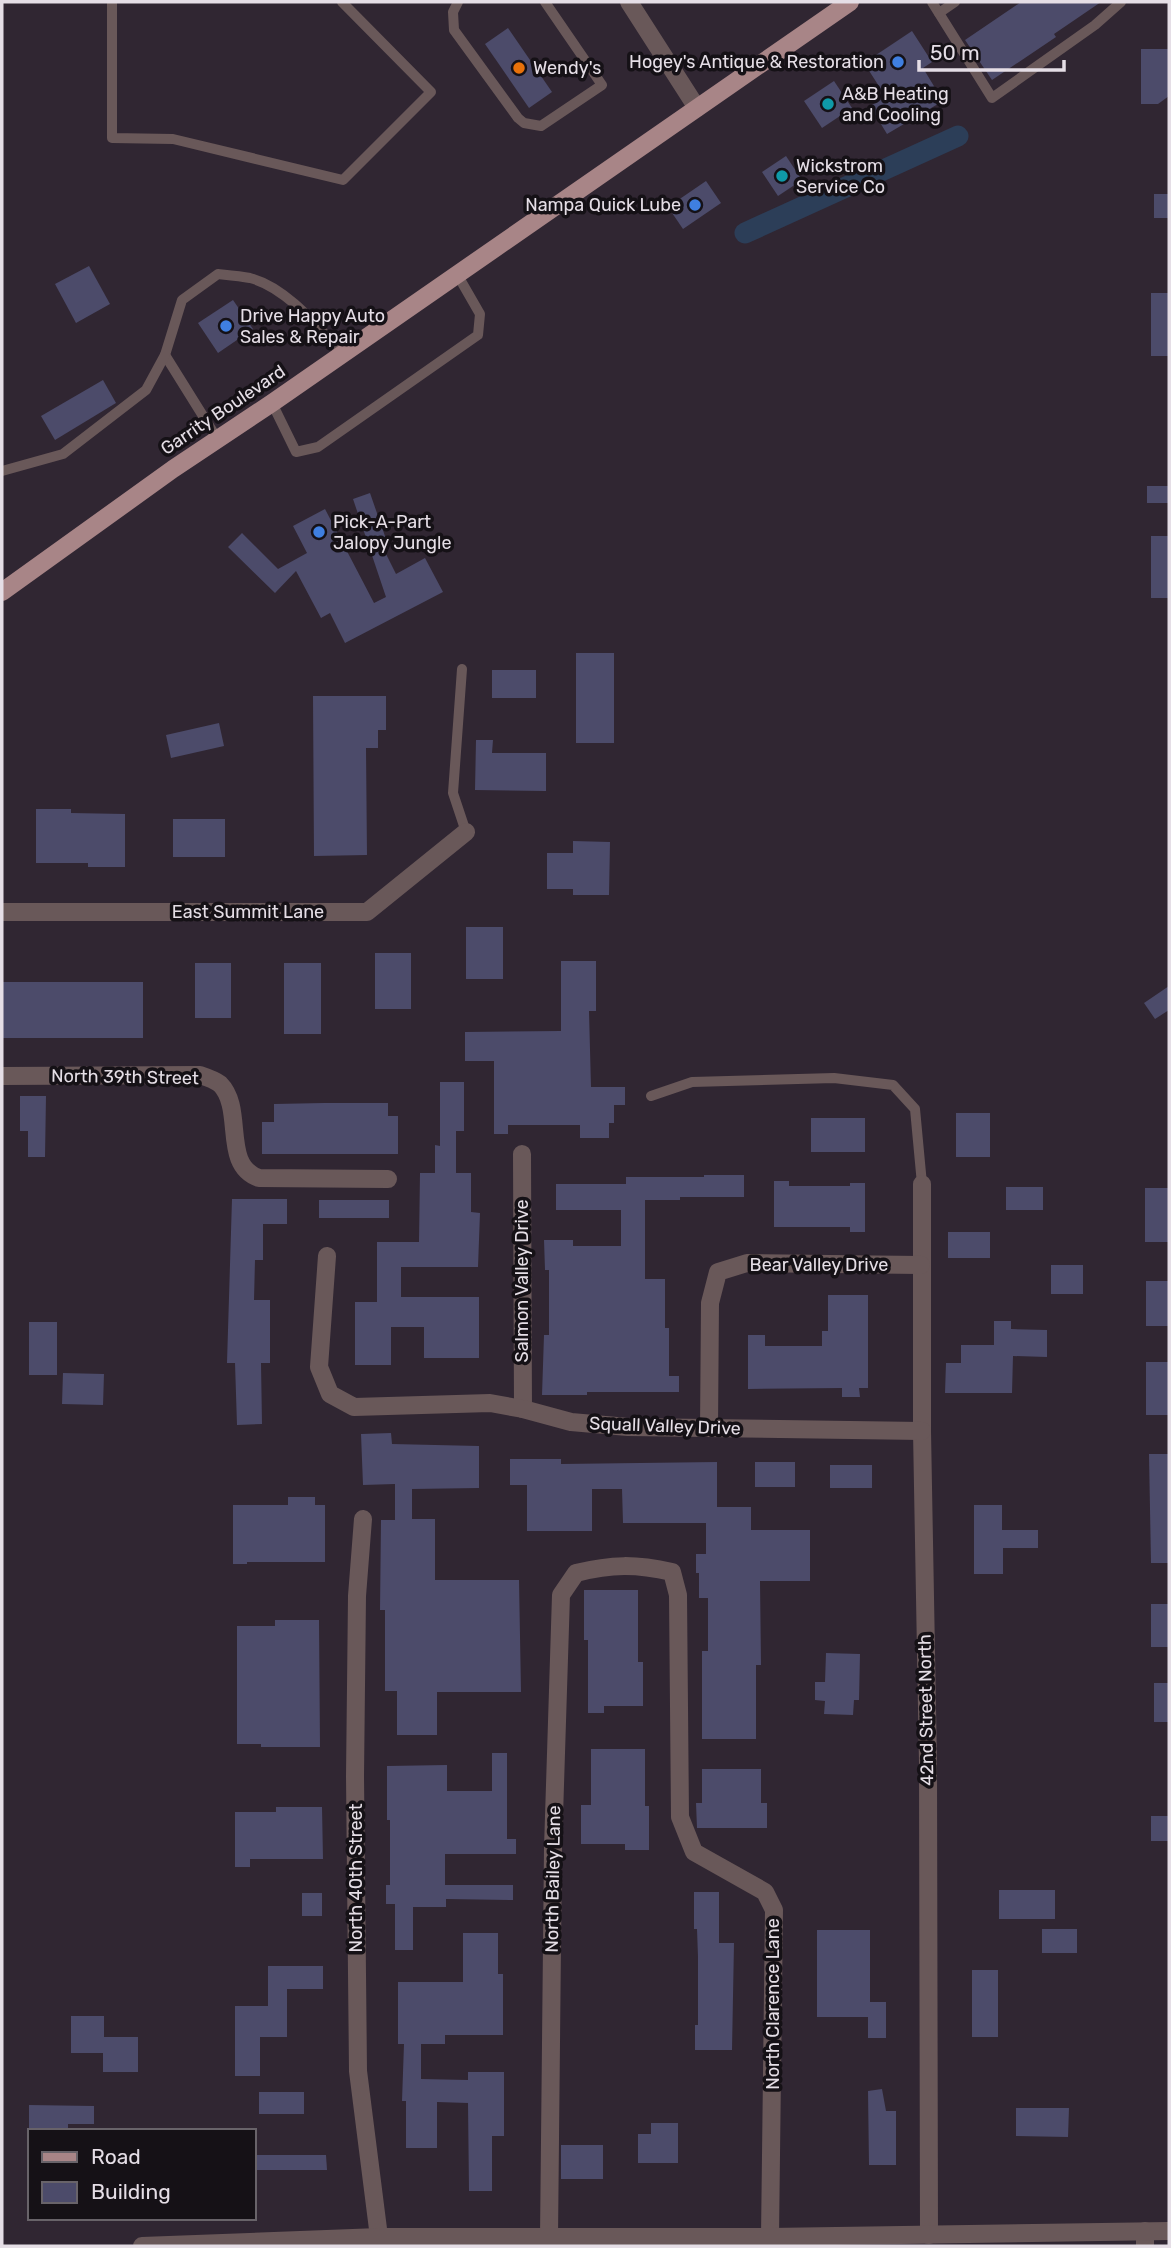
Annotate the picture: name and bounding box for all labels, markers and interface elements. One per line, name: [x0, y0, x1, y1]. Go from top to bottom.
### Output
scale bar: [919, 28, 1064, 72]
text: 50 m: [930, 40, 980, 65]
place label: Hogey's Antique & Restoration: [629, 51, 884, 73]
marker: Hogey's Antique & Restoration: [890, 54, 906, 70]
place label: Wendy's: [533, 57, 601, 79]
marker: Wendy's: [511, 60, 527, 76]
place label: A&B Heating and Cooling: [842, 83, 949, 126]
marker: A&B Heating and Cooling: [820, 96, 836, 112]
place label: Wickstrom Service Co: [796, 155, 885, 198]
marker: Wickstrom Service Co: [774, 168, 790, 184]
place label: Nampa Quick Lube: [525, 194, 681, 216]
marker: Nampa Quick Lube: [687, 197, 703, 213]
place label: Drive Happy Auto Sales & Repair: [240, 305, 385, 348]
marker: Drive Happy Auto Sales & Repair: [218, 318, 234, 334]
street label: Garrity Boulevard: [157, 360, 289, 460]
place label: Pick-A-Part Jalopy Jungle: [333, 511, 452, 554]
marker: Pick-A-Part Jalopy Jungle: [311, 524, 327, 540]
street label: East Summit Lane: [172, 901, 324, 923]
street label: North 39th Street: [51, 1065, 199, 1089]
street label: Salmon Valley Drive: [511, 1199, 533, 1363]
street label: Bear Valley Drive: [750, 1254, 888, 1276]
street label: Squall Valley Drive: [589, 1412, 741, 1440]
street label: 42nd Street North: [914, 1634, 938, 1786]
street label: North 40th Street: [345, 1803, 367, 1953]
street label: North Bailey Lane: [541, 1805, 565, 1953]
street label: North Clarence Lane: [762, 1918, 784, 2090]
legend: [28, 2129, 256, 2220]
text: Road: [91, 2144, 141, 2169]
text: Building: [91, 2179, 171, 2204]

